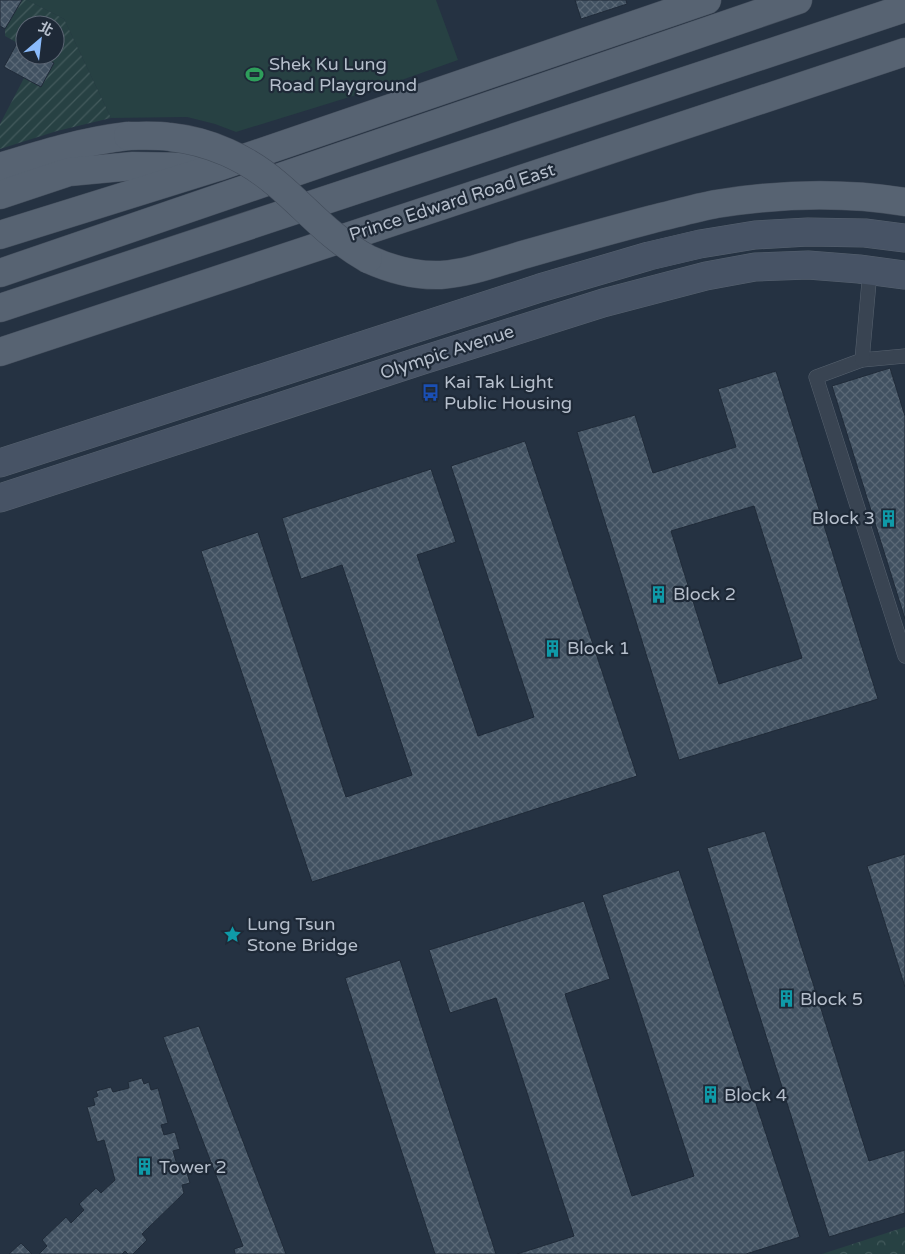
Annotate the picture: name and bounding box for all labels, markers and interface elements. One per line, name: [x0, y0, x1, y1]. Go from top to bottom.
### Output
north arrow: [15, 15, 65, 65]
text: 北: [36, 18, 56, 40]
place label: Shek Ku Lung Road Playground: [269, 53, 417, 96]
sports icon: Shek Ku Lung Road Playground: [245, 64, 265, 84]
street label: Prince Edward Road East: [346, 158, 558, 246]
street label: Olympic Avenue: [377, 320, 517, 384]
place label: Kai Tak Light Public Housing: [444, 371, 572, 414]
bus stop icon: Kai Tak Light Public Housing: [420, 382, 440, 402]
place label: Block 3: [812, 507, 875, 529]
building icon: Block 3: [879, 508, 899, 528]
place label: Block 2: [673, 583, 736, 605]
building icon: Block 2: [649, 584, 669, 604]
place label: Block 1: [567, 637, 630, 659]
building icon: Block 1: [543, 638, 563, 658]
place label: Lung Tsun Stone Bridge: [247, 913, 358, 956]
place icon: Lung Tsun Stone Bridge: [223, 924, 243, 944]
place label: Block 5: [800, 988, 863, 1010]
building icon: Block 5: [776, 989, 796, 1009]
place label: Block 4: [724, 1084, 787, 1106]
building icon: Block 4: [700, 1085, 720, 1105]
place label: Tower 2: [159, 1156, 227, 1178]
building icon: Tower 2: [135, 1157, 155, 1177]

